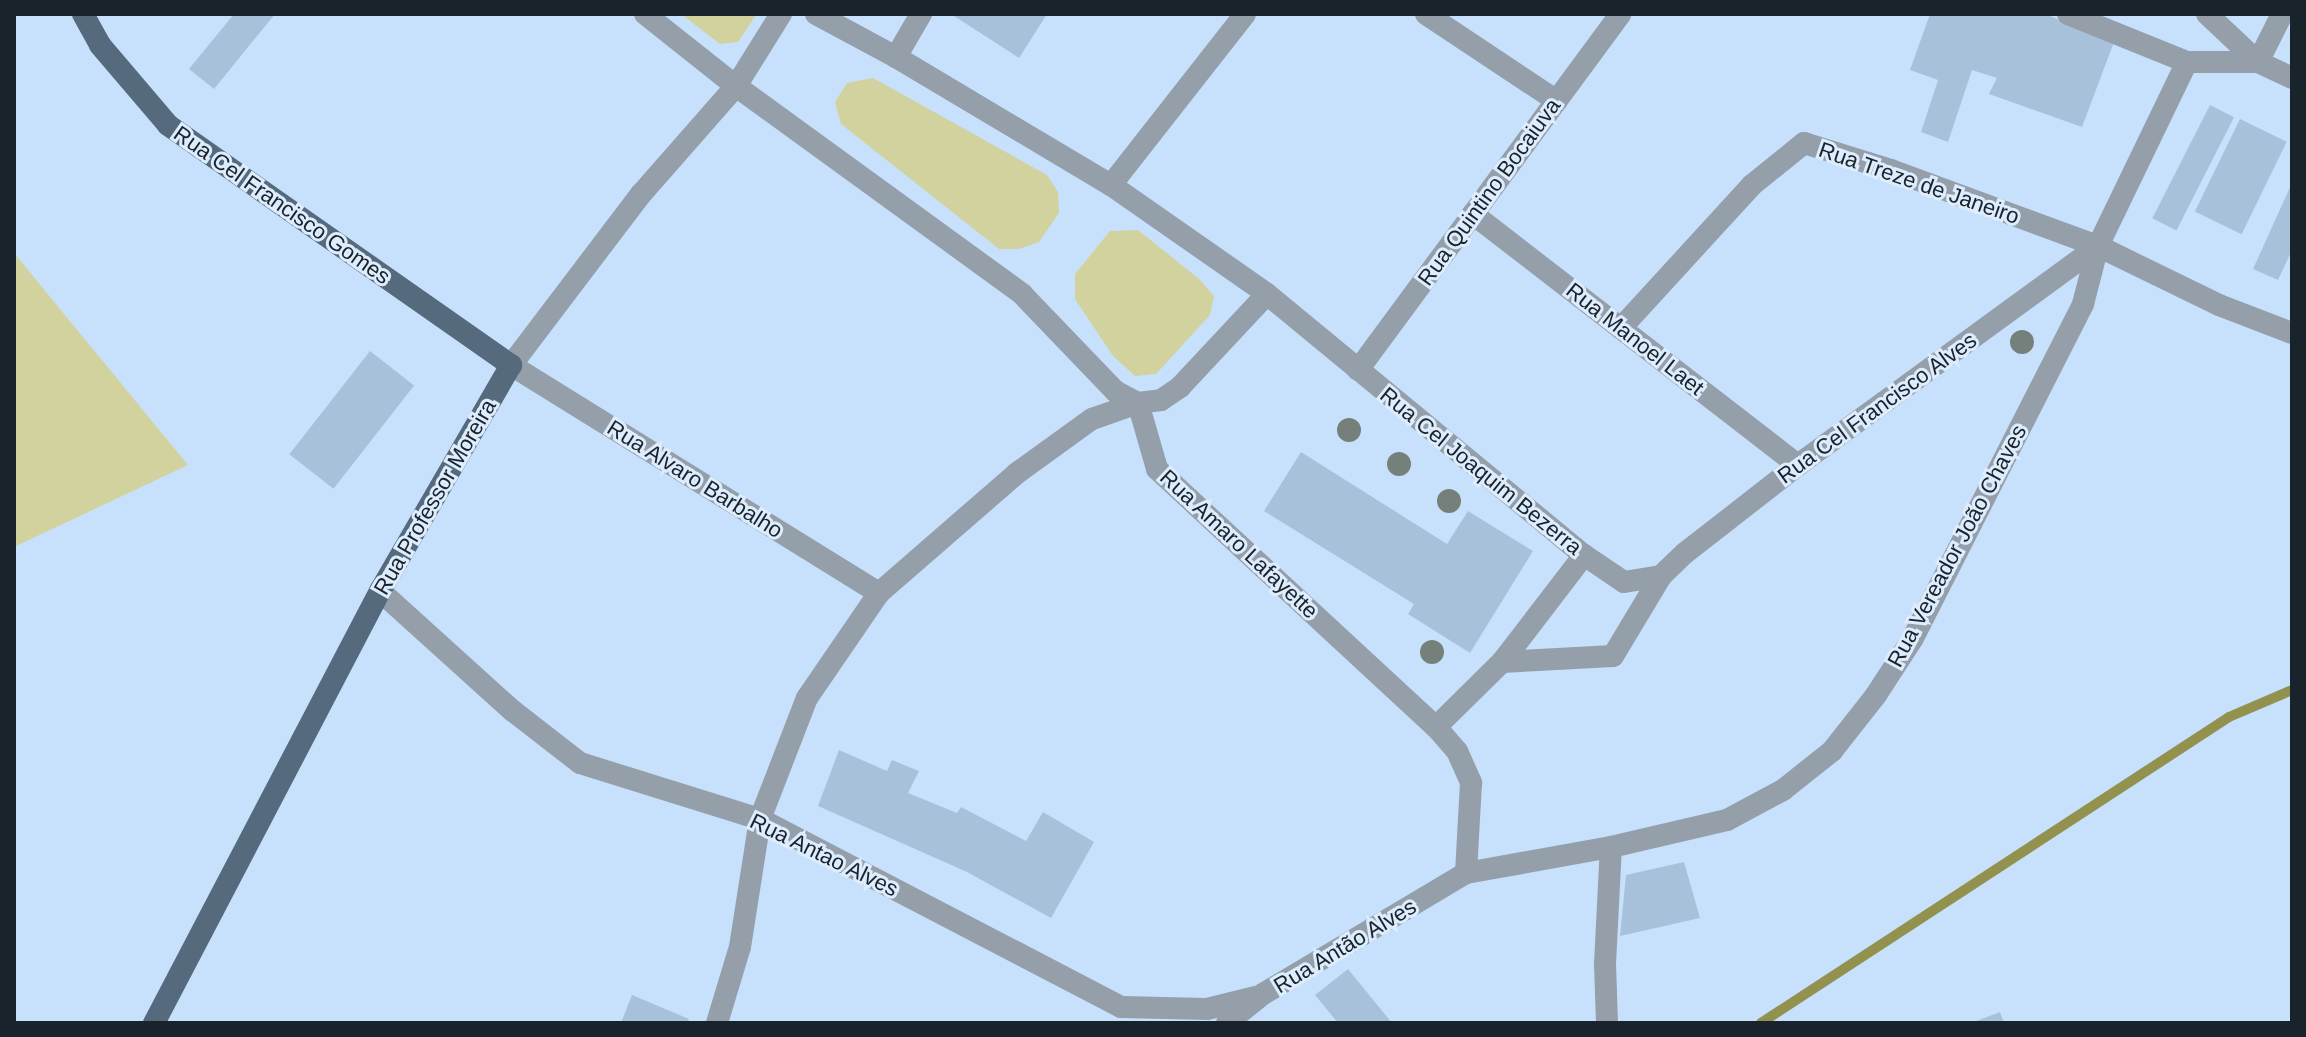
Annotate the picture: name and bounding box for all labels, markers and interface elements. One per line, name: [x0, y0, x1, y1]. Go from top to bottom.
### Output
street label: Rua Quintino Bocaiuva: [1412, 93, 1566, 291]
street label: Rua Cel Francisco Gomes: [169, 120, 395, 290]
street label: Rua Treze de Janeiro: [1815, 136, 2023, 230]
street label: Rua Manoel Laet: [1561, 277, 1709, 401]
street label: Rua Cel Francisco Alves: [1772, 327, 1982, 489]
street label: Rua Cel Joaquim Bezerra: [1375, 381, 1587, 561]
street label: Rua Professor Moreira: [368, 395, 502, 599]
street label: Rua Alvaro Barbalho: [602, 414, 788, 544]
street label: Rua Vereador João Chaves: [1882, 420, 2032, 672]
street label: Rua Amaro Lafayette: [1154, 463, 1324, 625]
street label: Rua Antao Alves: [745, 807, 903, 903]
street label: Rua Antão Alves: [1268, 892, 1422, 1000]

